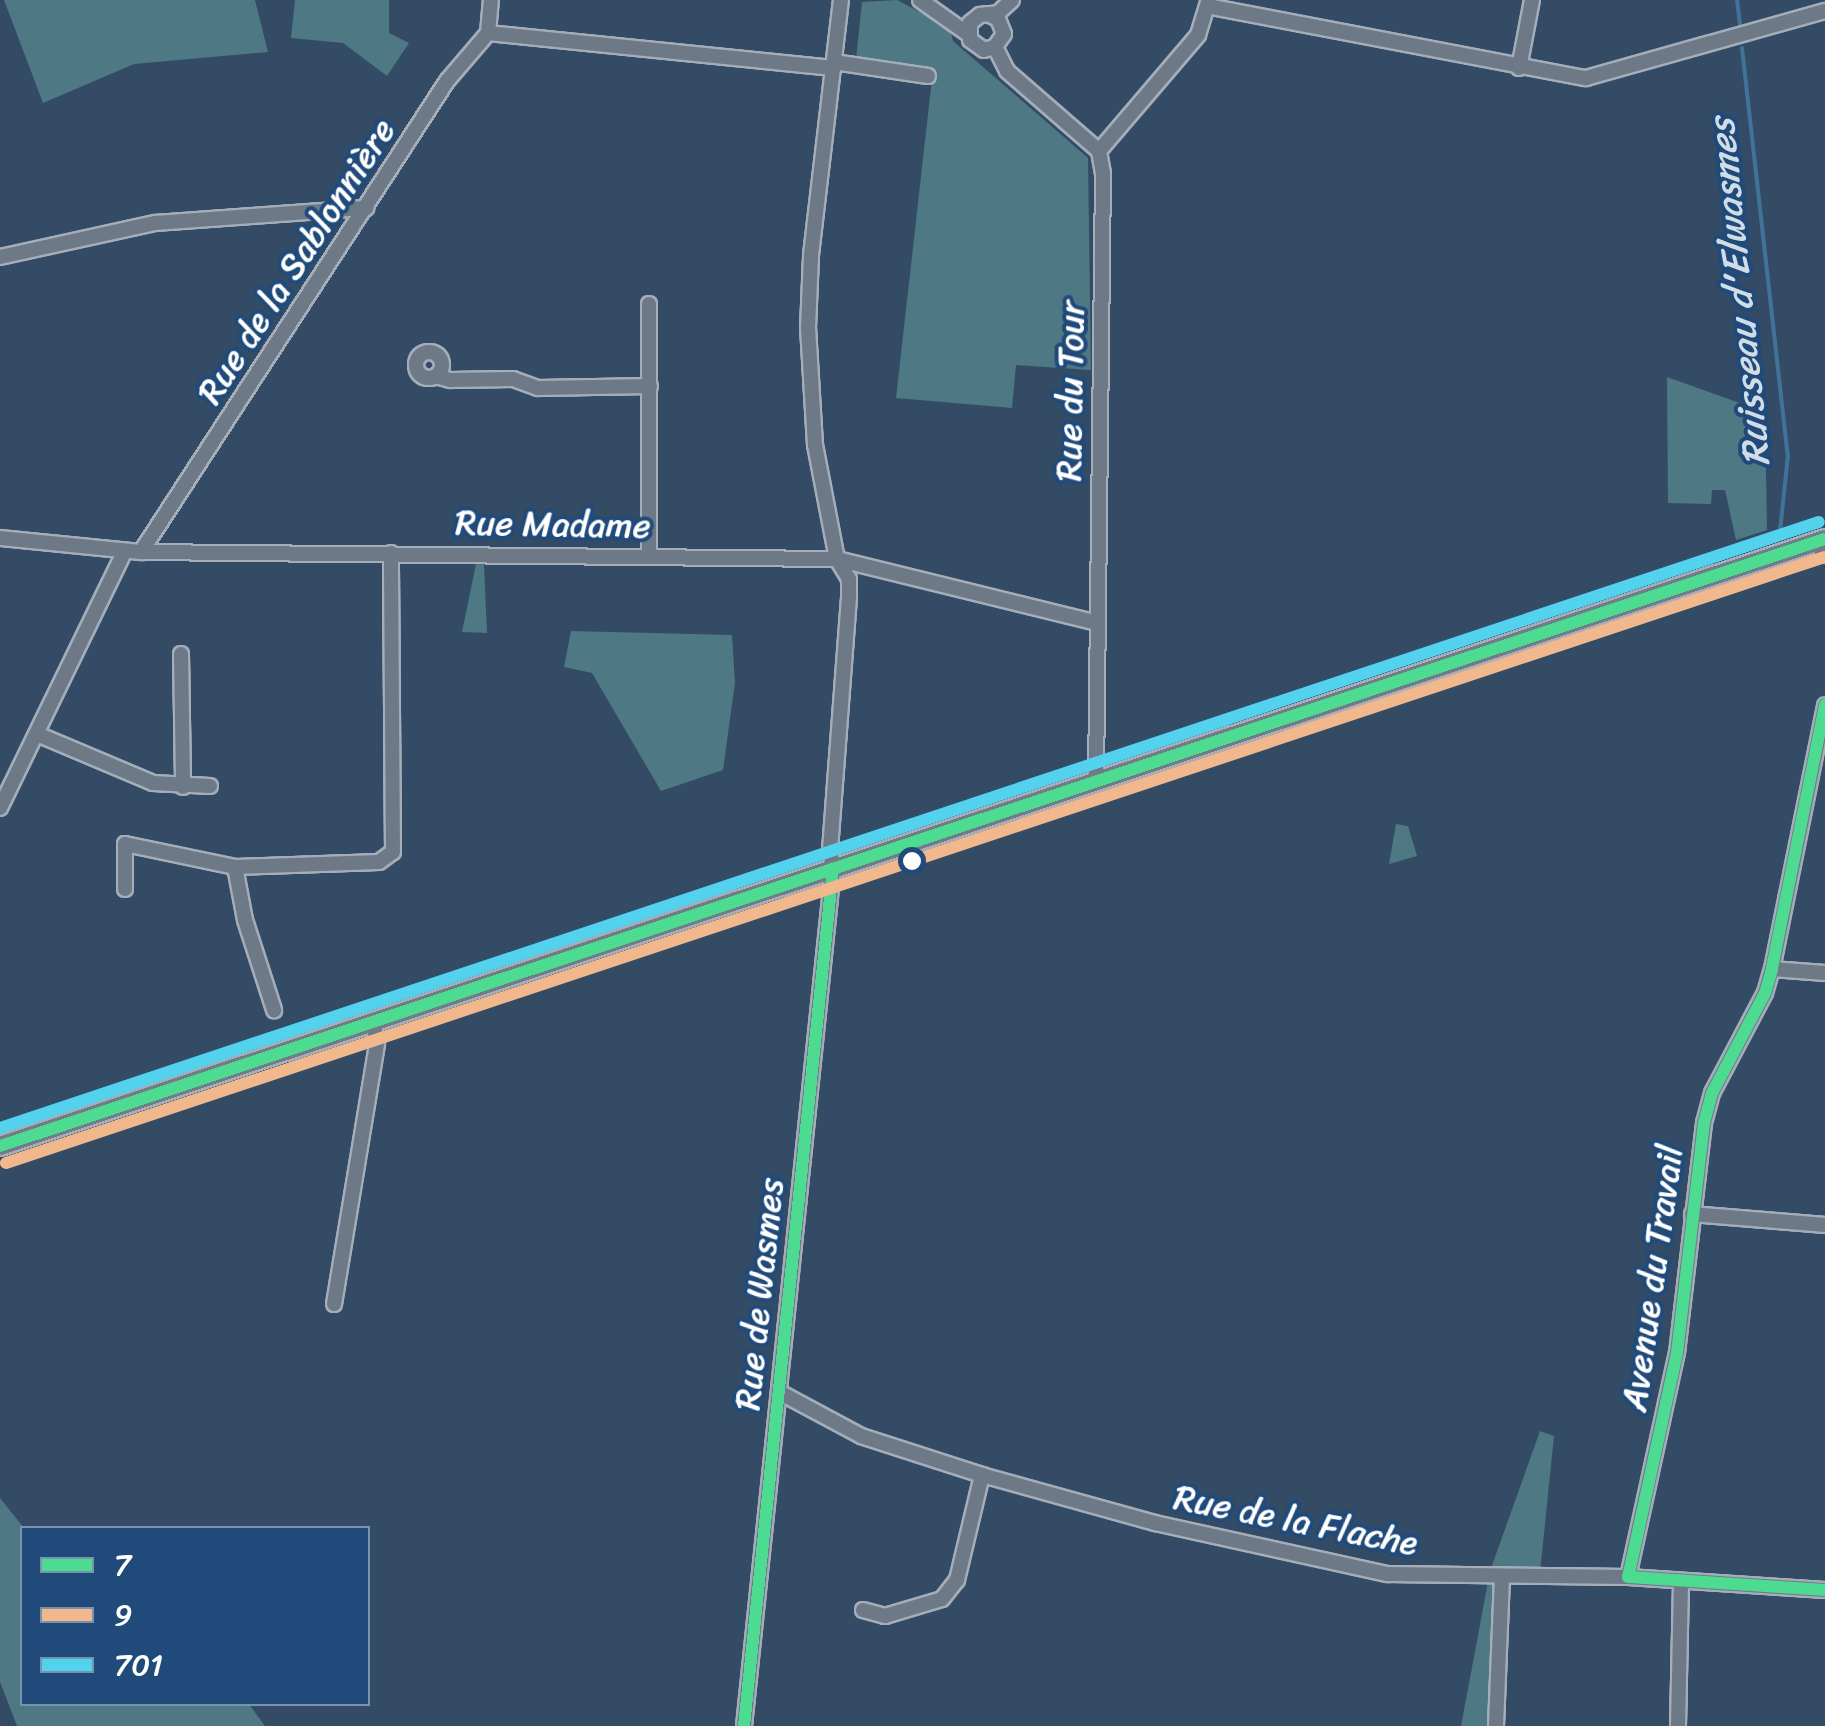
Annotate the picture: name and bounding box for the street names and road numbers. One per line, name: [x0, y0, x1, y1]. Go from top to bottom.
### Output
street label: Rue de la Sablonnière: [188, 110, 404, 412]
street label: Rue du Tour: [1047, 300, 1093, 482]
street label: Rue Madame: [456, 501, 650, 547]
street label: Avenue du Travail: [1612, 1142, 1692, 1414]
street label: Rue de Wasmes: [726, 1176, 792, 1412]
street label: Rue de la Flache: [1169, 1476, 1423, 1564]

